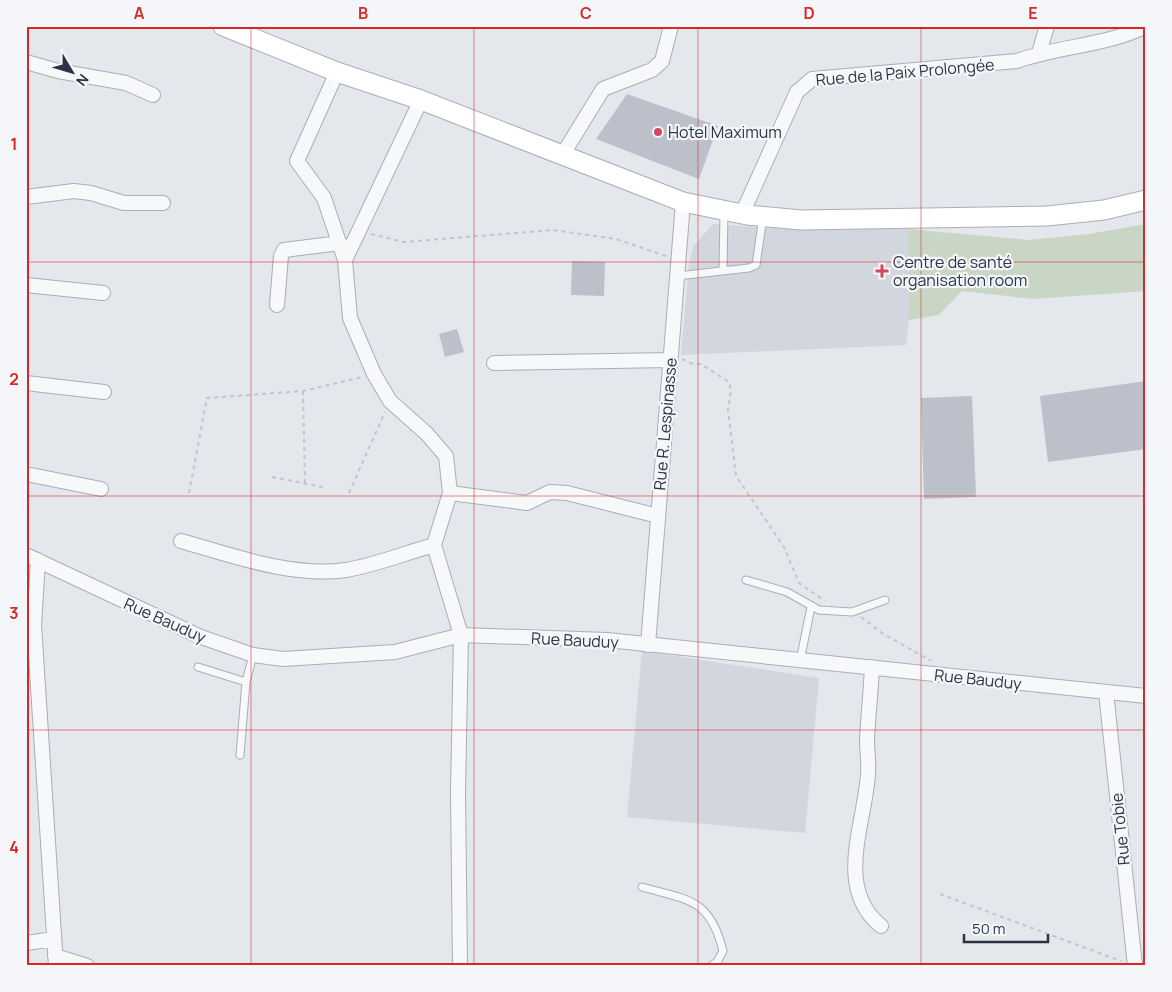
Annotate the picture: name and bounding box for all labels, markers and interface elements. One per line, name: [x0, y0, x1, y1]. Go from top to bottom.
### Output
text: A: [134, 2, 145, 24]
text: B: [358, 2, 368, 24]
text: C: [580, 2, 592, 24]
text: D: [803, 2, 815, 24]
text: E: [1028, 2, 1038, 24]
north arrow: [48, 48, 98, 98]
street label: Rue de la Paix Prolongée: [815, 53, 995, 91]
text: N: [72, 70, 93, 90]
place label: Hotel Maximum: [668, 121, 782, 143]
marker: Hotel Maximum: [652, 126, 664, 138]
text: 1: [10, 133, 18, 155]
place label: Centre de santé organisation room: [893, 251, 1027, 291]
marker: Centre de santé organisation room: [875, 264, 889, 278]
street label: Rue R. Lespinasse: [648, 357, 682, 491]
text: 2: [9, 368, 19, 390]
street label: Rue Bauduy: [120, 592, 210, 648]
text: 3: [9, 602, 19, 624]
street label: Rue Bauduy: [531, 627, 620, 653]
street label: Rue Bauduy: [933, 663, 1023, 695]
street label: Rue Tobie: [1105, 792, 1135, 866]
text: 4: [9, 836, 19, 858]
scale bar: [964, 912, 1048, 944]
text: 50 m: [972, 918, 1006, 939]

